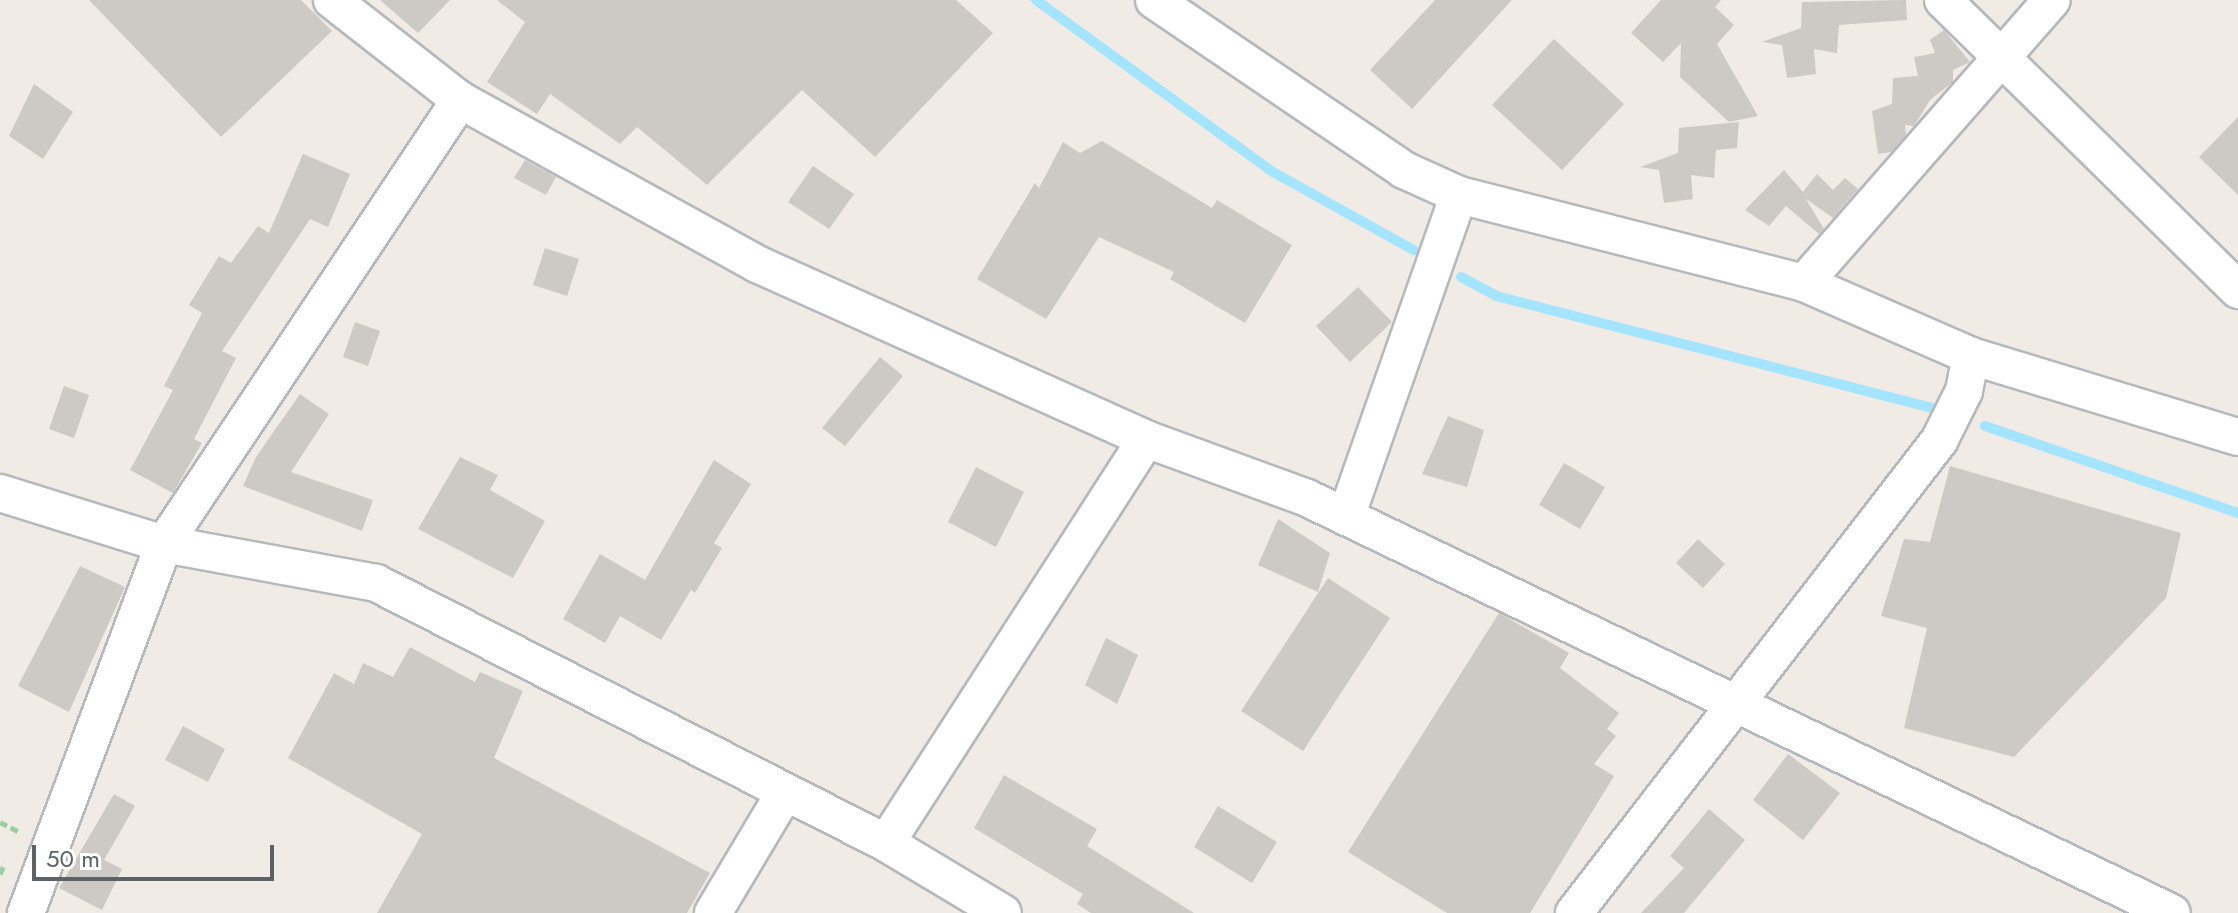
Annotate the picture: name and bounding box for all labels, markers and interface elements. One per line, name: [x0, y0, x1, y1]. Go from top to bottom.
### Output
scale bar: [36, 829, 278, 879]
text: 50 m: [46, 841, 100, 876]

